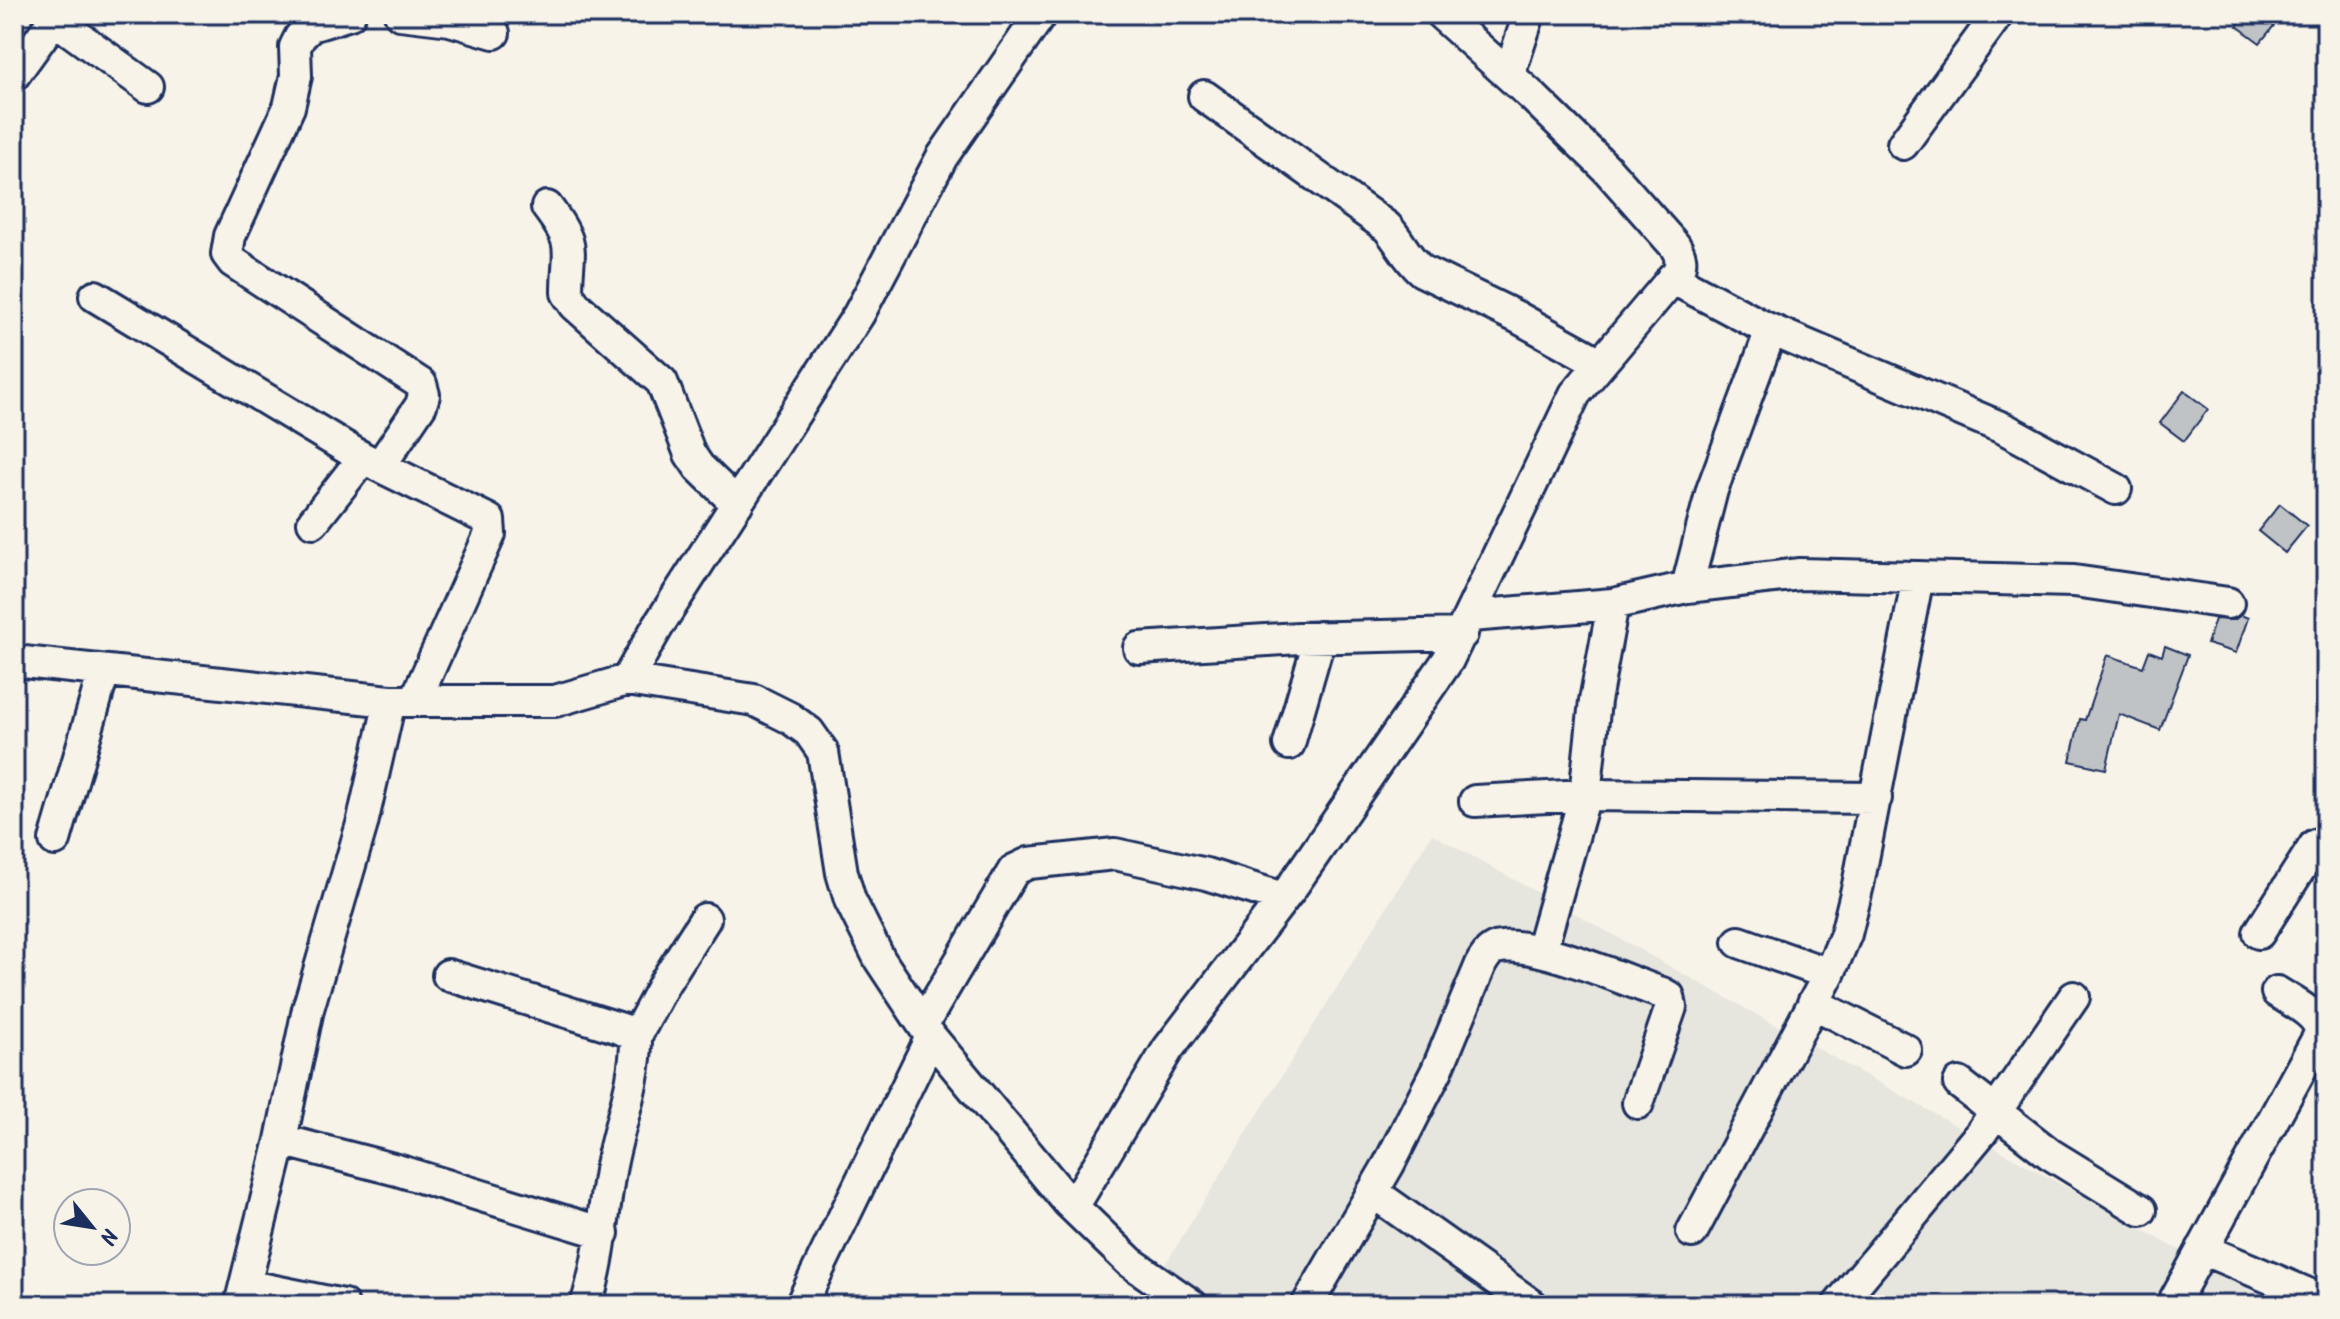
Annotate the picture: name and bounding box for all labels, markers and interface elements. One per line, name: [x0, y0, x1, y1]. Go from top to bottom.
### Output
north arrow: [52, 1187, 132, 1267]
text: N: [88, 1221, 126, 1251]

